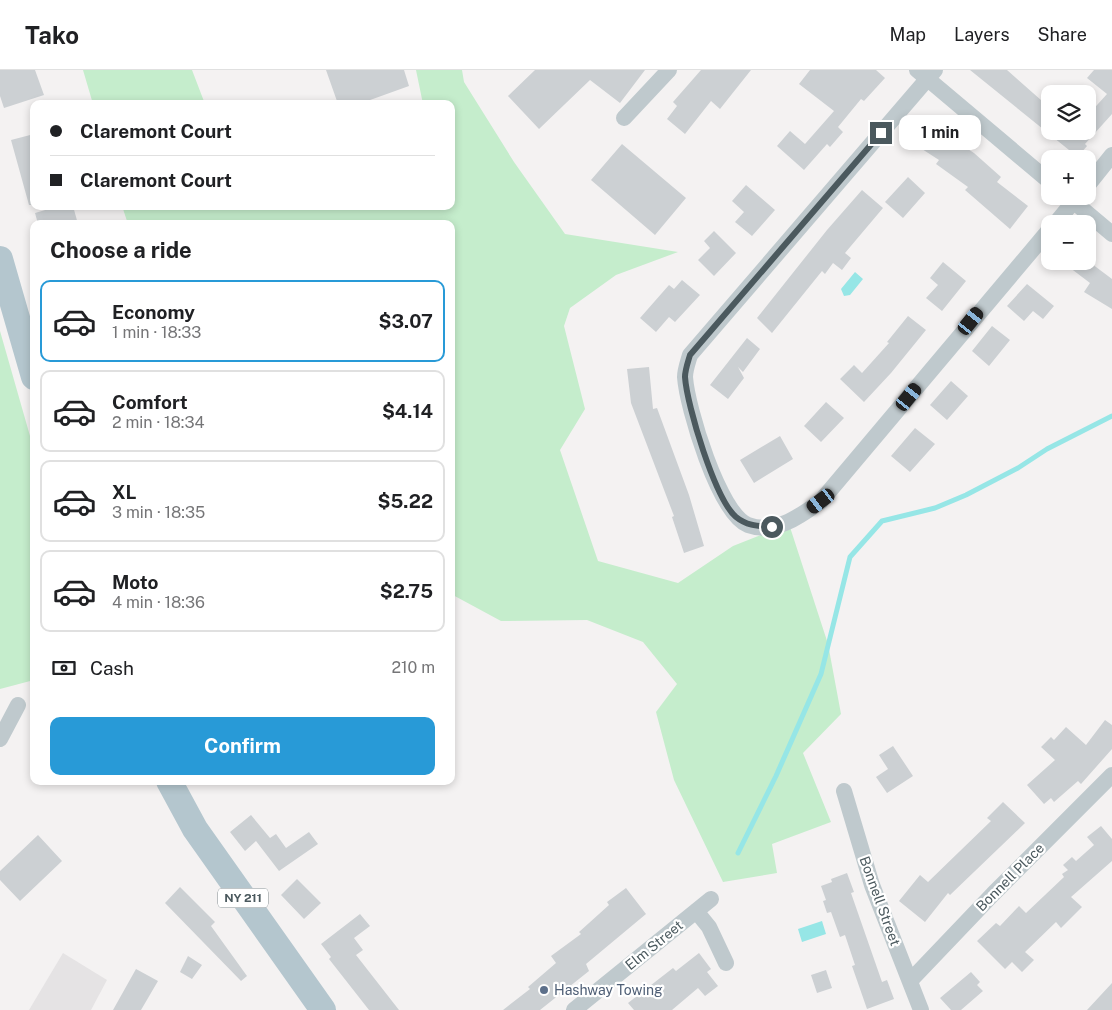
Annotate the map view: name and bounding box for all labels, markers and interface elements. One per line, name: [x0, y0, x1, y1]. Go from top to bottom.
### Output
text: Tako: [25, 21, 79, 49]
text: Map: [890, 24, 926, 45]
text: Layers: [954, 24, 1010, 45]
text: Share: [1038, 24, 1087, 45]
map controls: [1041, 85, 1096, 270]
button: layers: [1041, 85, 1096, 140]
callout: 1 min: [898, 116, 981, 150]
text: Claremont Court: [80, 120, 232, 142]
route end: [870, 122, 892, 144]
text: 1 min: [921, 123, 959, 142]
button: +: [1041, 150, 1096, 205]
text: Claremont Court: [80, 169, 232, 191]
button: −: [1041, 215, 1096, 270]
text: Choose a ride: [50, 237, 192, 263]
icon: car: [52, 299, 97, 344]
text: Economy: [112, 301, 195, 323]
car: [955, 305, 986, 337]
text: $3.07: [378, 310, 433, 332]
text: 1 min · 18:33: [112, 323, 201, 342]
car: [893, 381, 924, 413]
icon: car: [52, 389, 97, 434]
text: Comfort: [112, 391, 188, 413]
text: $4.14: [382, 400, 433, 422]
text: 2 min · 18:34: [112, 413, 205, 432]
icon: car: [52, 479, 97, 524]
text: XL: [112, 481, 137, 503]
car: [804, 486, 837, 516]
text: $5.22: [378, 490, 433, 512]
text: 3 min · 18:35: [112, 503, 205, 522]
route start: [761, 516, 783, 538]
icon: car: [52, 569, 97, 614]
text: Moto: [112, 571, 158, 593]
text: $2.75: [380, 580, 433, 602]
text: 4 min · 18:36: [112, 593, 205, 612]
icon: cash: [50, 654, 78, 682]
text: Cash: [90, 657, 134, 679]
text: 210 m: [391, 658, 435, 677]
button: Confirm: [50, 717, 435, 775]
street label: Bonnell Place: [973, 840, 1047, 914]
street label: Bonnell Street: [856, 854, 904, 948]
road number: NY 211: [218, 888, 268, 908]
street label: Elm Street: [622, 917, 686, 973]
place label: Hashway Towing: [554, 982, 663, 998]
marker: Hashway Towing: [538, 984, 550, 996]

